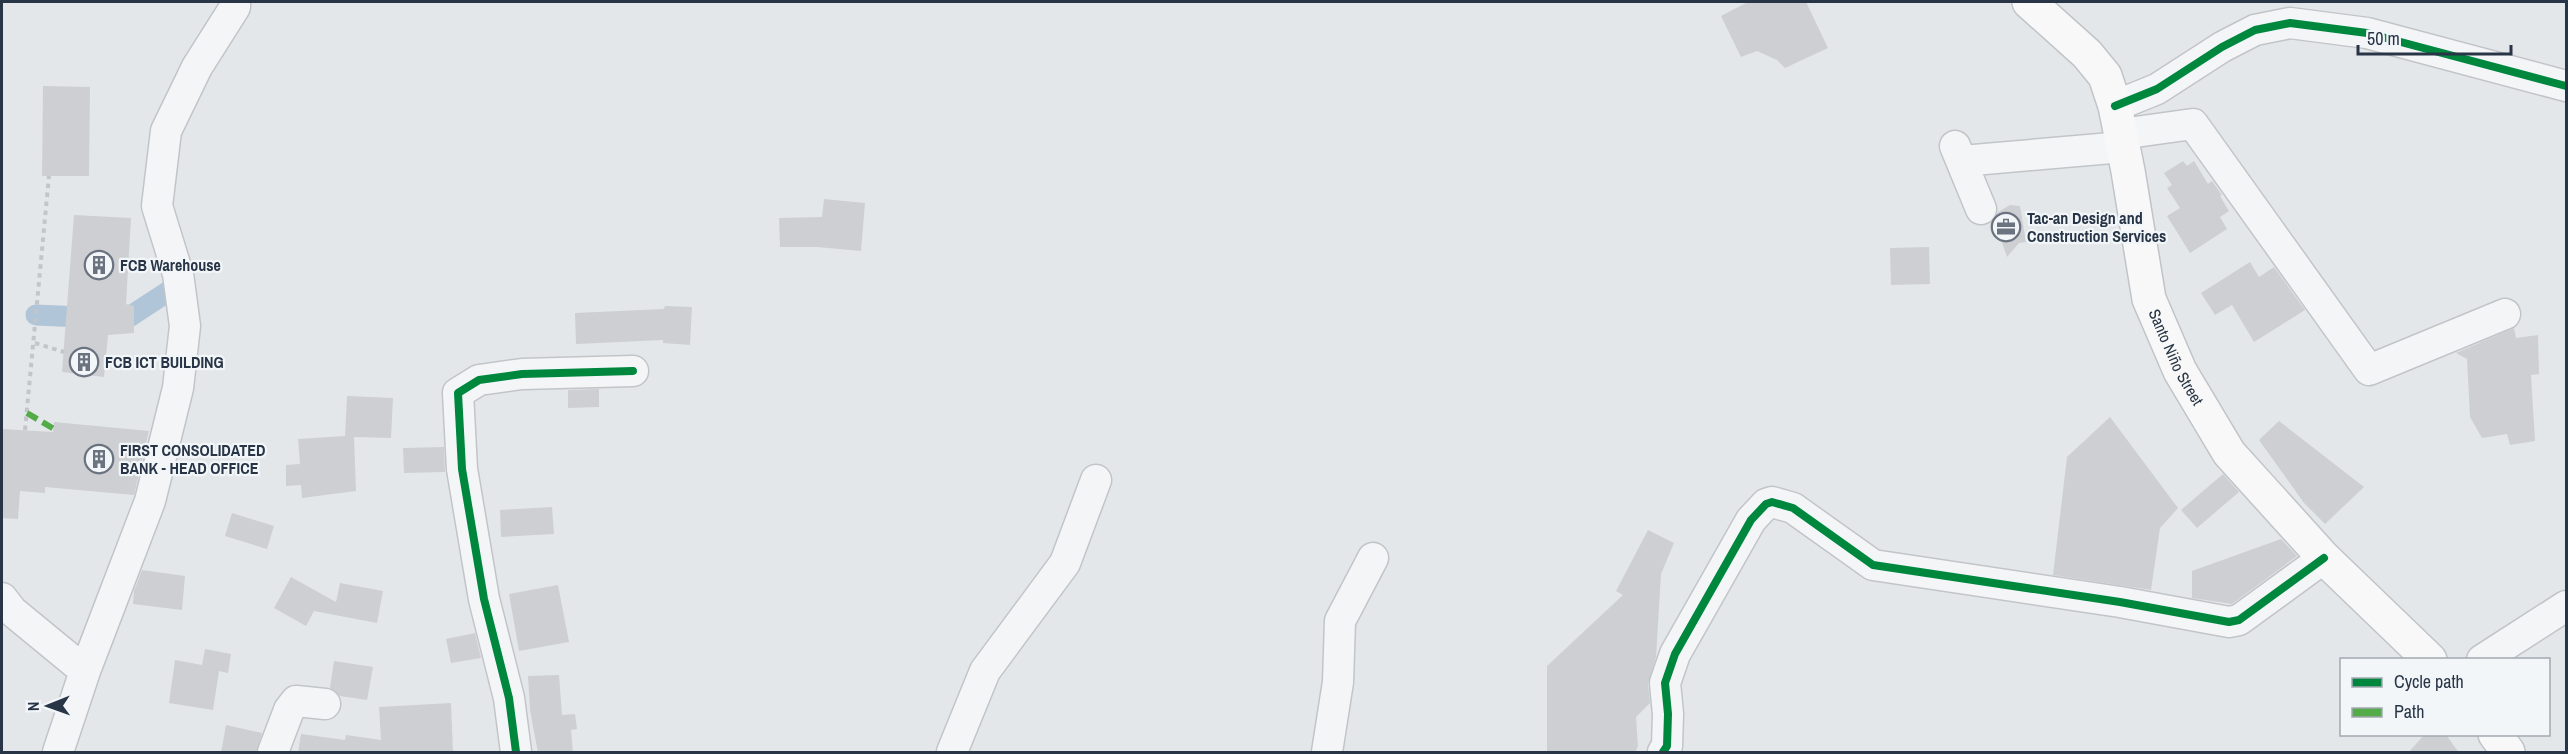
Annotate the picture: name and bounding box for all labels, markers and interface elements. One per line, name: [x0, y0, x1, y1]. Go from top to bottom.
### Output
scale bar: [2358, 18, 2511, 56]
text: 50 m: [2367, 26, 2400, 51]
place label: Tac-an Design and Construction Services: [2027, 207, 2166, 247]
office icon: Tac-an Design and Construction Services: [1990, 211, 2022, 243]
building icon: FCB Warehouse: [83, 249, 115, 281]
place label: FCB Warehouse: [120, 254, 221, 276]
street label: Santo Niño Street: [2144, 306, 2209, 409]
building icon: FCB ICT BUILDING: [68, 346, 100, 378]
place label: FCB ICT BUILDING: [105, 351, 224, 373]
place label: FIRST CONSOLIDATED BANK - HEAD OFFICE: [120, 439, 266, 479]
building icon: FIRST CONSOLIDATED BANK - HEAD OFFICE: [83, 443, 115, 475]
legend: [2340, 658, 2550, 736]
text: Cycle path: [2394, 669, 2464, 694]
north arrow: [18, 676, 78, 736]
text: Path: [2394, 699, 2424, 724]
text: N: [22, 701, 44, 711]

